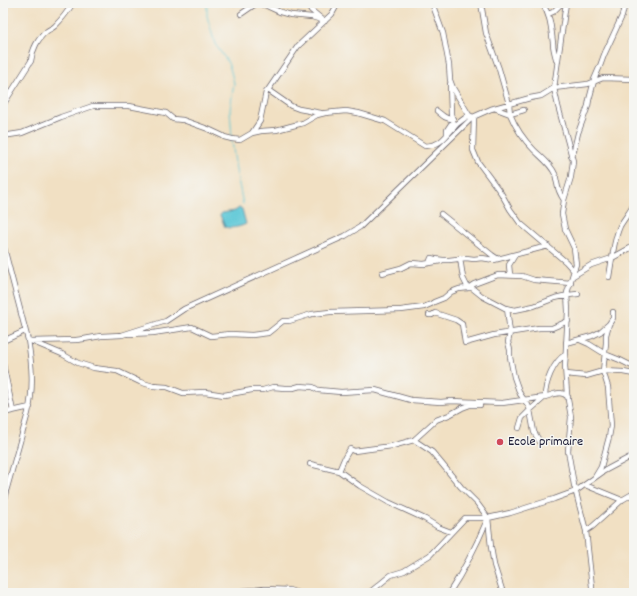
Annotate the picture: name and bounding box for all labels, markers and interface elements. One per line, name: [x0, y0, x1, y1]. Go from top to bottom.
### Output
place label: Ecole primaire: [508, 432, 583, 452]
marker: Ecole primaire: [495, 437, 505, 447]

